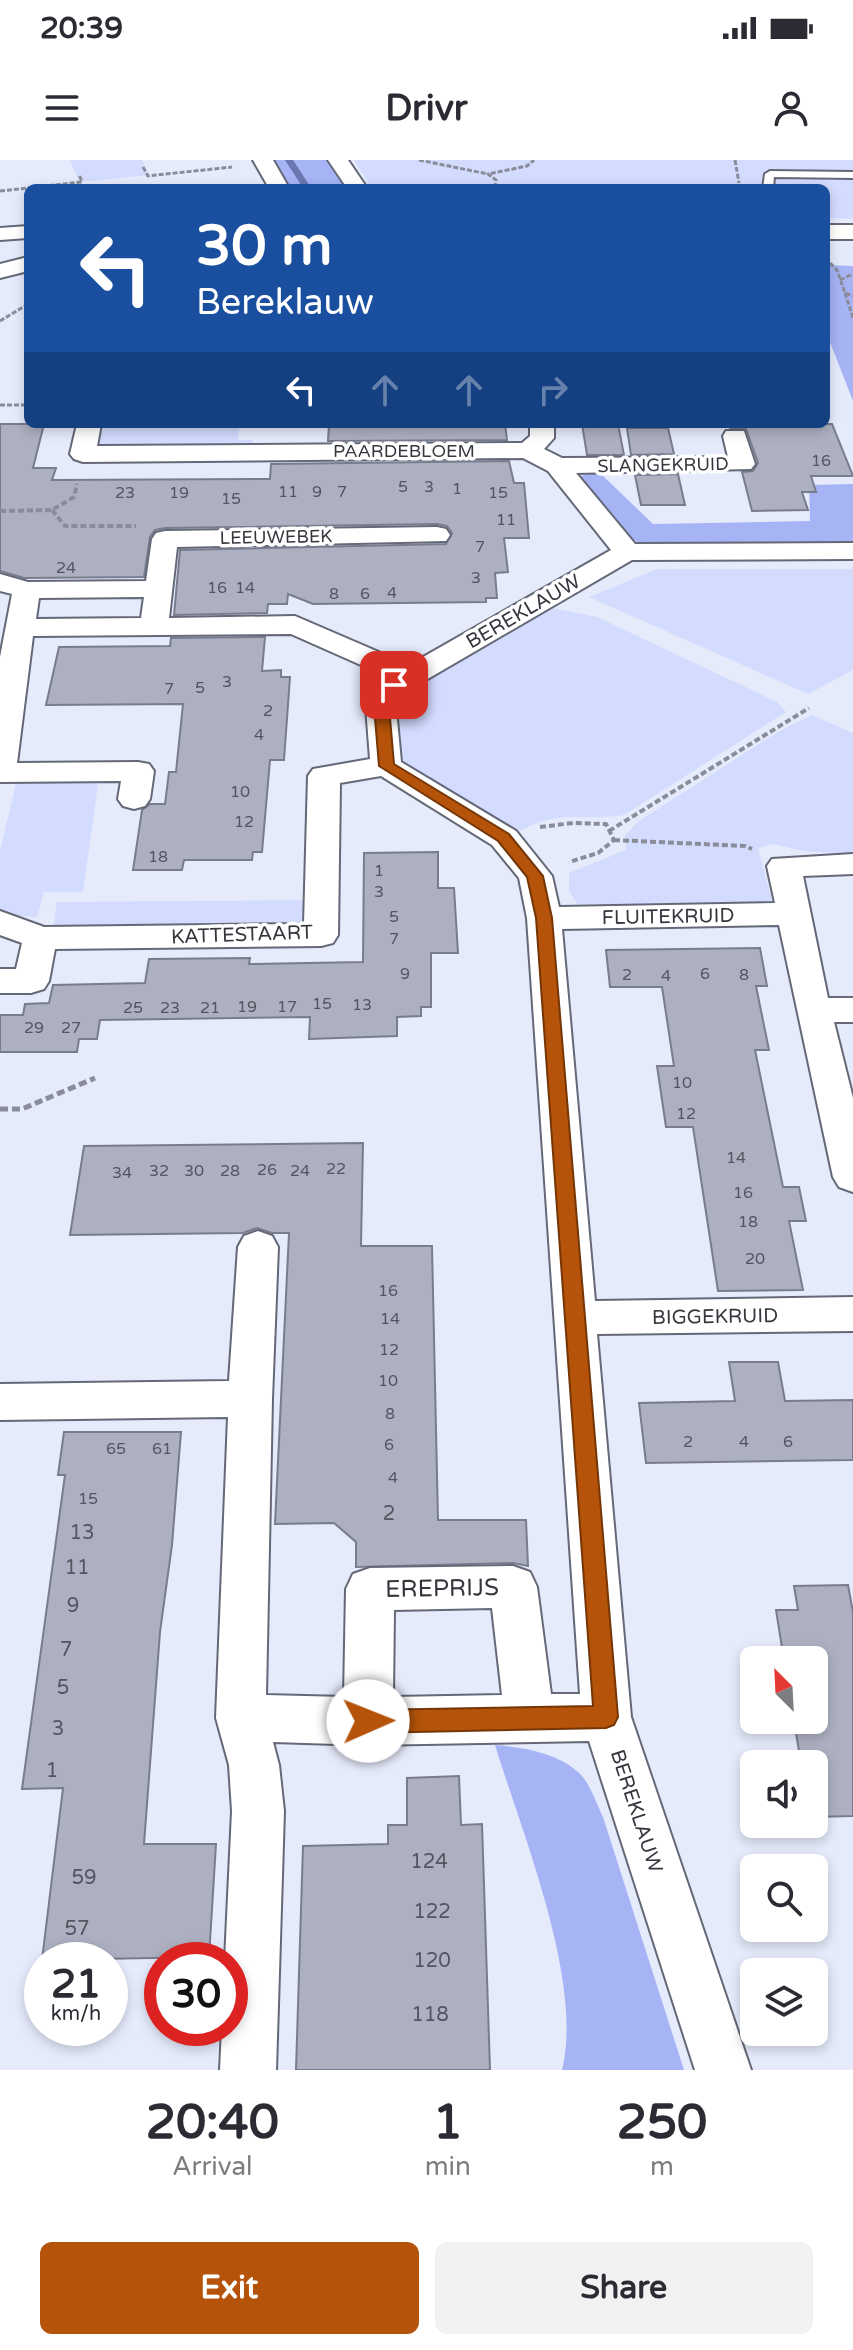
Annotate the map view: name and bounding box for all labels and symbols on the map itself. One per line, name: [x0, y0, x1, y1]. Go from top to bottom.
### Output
street label: PAARDEBLOEM: [333, 440, 475, 462]
house number: 16: [811, 451, 831, 471]
street label: SLANGEKRUID: [597, 453, 729, 477]
house number: 5: [398, 477, 408, 497]
house number: 3: [424, 477, 434, 497]
house number: 1: [452, 479, 462, 499]
house number: 11: [278, 482, 298, 502]
house number: 9: [312, 482, 322, 502]
house number: 7: [337, 482, 347, 502]
house number: 23: [115, 483, 135, 503]
house number: 19: [169, 483, 189, 503]
house number: 15: [488, 483, 508, 503]
house number: 15: [221, 489, 241, 509]
house number: 11: [496, 510, 516, 530]
street label: LEEUWEBEK: [219, 525, 333, 549]
house number: 7: [475, 537, 485, 557]
house number: 24: [56, 558, 76, 578]
house number: 3: [471, 568, 481, 588]
street label: BEREKLAUW: [462, 569, 585, 654]
house number: 16: [207, 578, 227, 598]
house number: 14: [235, 578, 255, 598]
house number: 4: [387, 583, 397, 603]
house number: 8: [329, 584, 339, 604]
house number: 6: [360, 584, 370, 604]
pin: [360, 651, 428, 719]
house number: 3: [222, 672, 232, 692]
house number: 5: [195, 678, 205, 698]
house number: 7: [164, 679, 174, 699]
house number: 2: [263, 701, 273, 721]
house number: 4: [254, 725, 264, 745]
house number: 10: [230, 782, 250, 802]
house number: 12: [234, 812, 254, 832]
house number: 18: [148, 847, 168, 867]
house number: 1: [374, 861, 384, 881]
house number: 3: [374, 882, 384, 902]
street label: FLUITEKRUID: [602, 904, 735, 930]
house number: 5: [389, 907, 399, 927]
street label: KATTESTAART: [171, 921, 314, 949]
house number: 7: [389, 929, 399, 949]
house number: 9: [400, 964, 410, 984]
house number: 6: [700, 964, 710, 984]
house number: 2: [622, 965, 632, 985]
house number: 8: [739, 965, 749, 985]
house number: 4: [661, 966, 671, 986]
house number: 15: [312, 994, 332, 1014]
house number: 13: [352, 995, 372, 1015]
house number: 19: [237, 997, 257, 1017]
house number: 17: [277, 997, 297, 1017]
house number: 25: [123, 998, 143, 1018]
house number: 23: [160, 998, 180, 1018]
house number: 21: [200, 998, 220, 1018]
house number: 29: [24, 1018, 44, 1038]
house number: 27: [61, 1018, 81, 1038]
house number: 10: [672, 1073, 692, 1093]
house number: 12: [676, 1104, 696, 1124]
house number: 14: [726, 1148, 746, 1168]
house number: 22: [326, 1159, 346, 1179]
house number: 26: [257, 1160, 277, 1180]
house number: 32: [149, 1161, 169, 1181]
house number: 30: [184, 1161, 204, 1181]
house number: 28: [220, 1161, 240, 1181]
house number: 24: [290, 1161, 310, 1181]
house number: 34: [112, 1163, 132, 1183]
house number: 16: [733, 1183, 753, 1203]
house number: 18: [738, 1212, 758, 1232]
house number: 20: [745, 1249, 765, 1269]
house number: 16: [378, 1281, 398, 1301]
street label: BIGGEKRUID: [652, 1304, 778, 1330]
house number: 14: [380, 1309, 400, 1329]
house number: 12: [379, 1340, 399, 1360]
house number: 10: [378, 1371, 398, 1391]
house number: 8: [385, 1404, 395, 1424]
house number: 2: [683, 1432, 693, 1452]
house number: 4: [739, 1432, 749, 1452]
house number: 6: [783, 1432, 793, 1452]
house number: 6: [384, 1435, 394, 1455]
house number: 65: [106, 1439, 126, 1459]
house number: 61: [152, 1439, 172, 1459]
house number: 4: [388, 1468, 398, 1488]
house number: 15: [78, 1489, 98, 1509]
house number: 2: [383, 1502, 395, 1526]
house number: 13: [69, 1521, 95, 1545]
house number: 11: [64, 1556, 90, 1580]
street label: EREPRIJS: [385, 1573, 499, 1604]
house number: 9: [67, 1594, 79, 1618]
house number: 7: [60, 1638, 72, 1662]
north arrow: [740, 1646, 828, 1734]
house number: 5: [57, 1676, 69, 1700]
position arrow: [326, 1679, 410, 1763]
house number: 3: [52, 1717, 64, 1741]
street label: BEREKLAUW: [605, 1747, 667, 1876]
house number: 1: [46, 1759, 58, 1783]
house number: 124: [410, 1850, 448, 1874]
house number: 59: [71, 1866, 97, 1890]
house number: 122: [413, 1900, 451, 1924]
house number: 57: [64, 1917, 90, 1941]
speed limit sign: 30: [144, 1942, 248, 2046]
house number: 120: [413, 1949, 451, 1973]
house number: 118: [411, 2003, 449, 2027]

